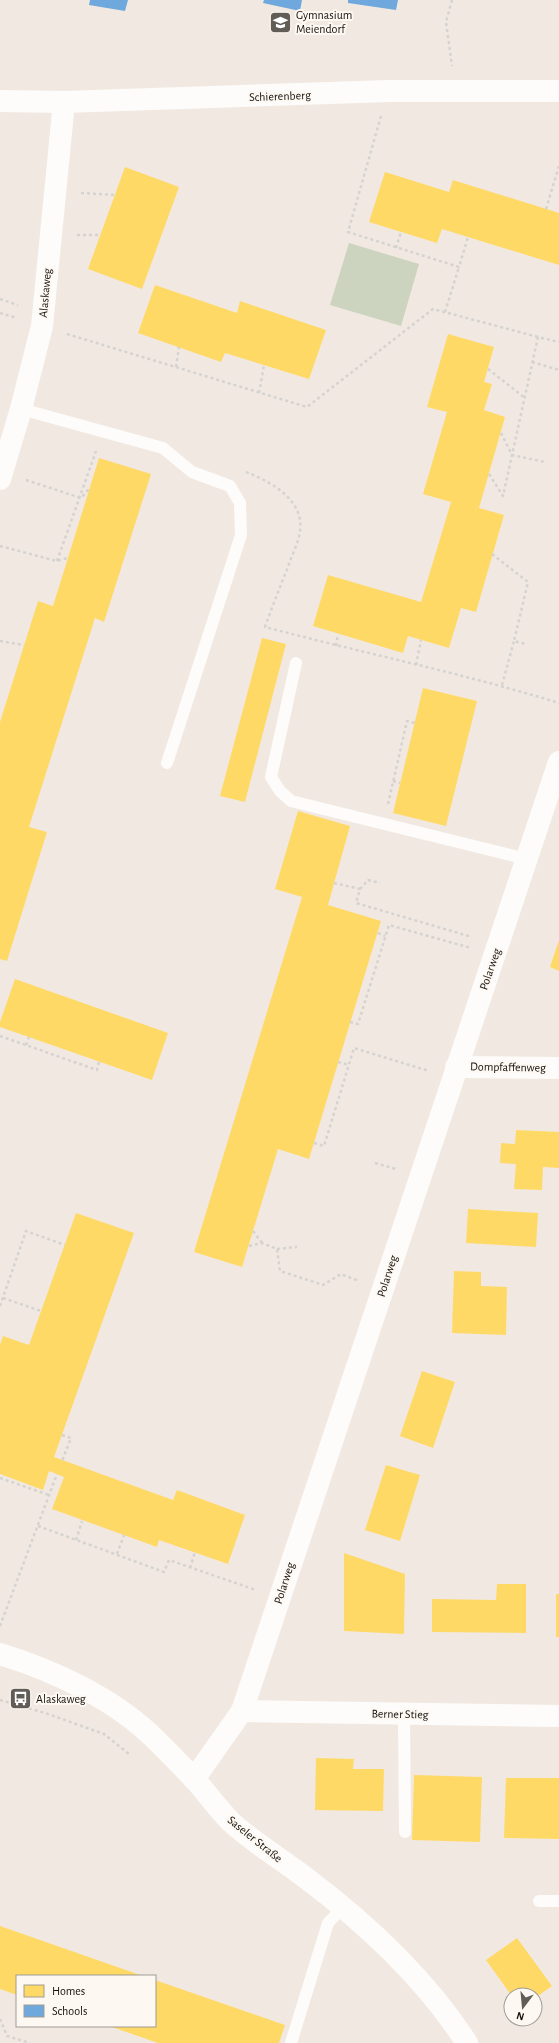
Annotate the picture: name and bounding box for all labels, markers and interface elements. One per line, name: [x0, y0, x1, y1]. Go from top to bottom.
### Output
school or university icon: Gymnasium Meiendorf: [267, 9, 293, 35]
place label: Gymnasium Meiendorf: [296, 9, 352, 35]
street label: Schierenberg: [249, 89, 311, 103]
street label: Alaskaweg: [37, 268, 53, 318]
street label: Polarweg: [477, 946, 503, 991]
street label: Dompfaffenweg: [470, 1060, 546, 1074]
street label: Polarweg: [375, 1253, 399, 1298]
street label: Polarweg: [272, 1560, 296, 1605]
bus stop icon: Alaskaweg: [8, 1686, 34, 1712]
place label: Alaskaweg: [36, 1693, 86, 1705]
street label: Berner Stieg: [371, 1708, 429, 1720]
street label: Saseler Straße: [225, 1813, 285, 1865]
legend: [16, 1975, 156, 2027]
text: Homes: [52, 1985, 85, 1997]
north arrow: [503, 1987, 543, 2027]
text: Schools: [52, 2005, 87, 2017]
text: N: [515, 2010, 526, 2022]

